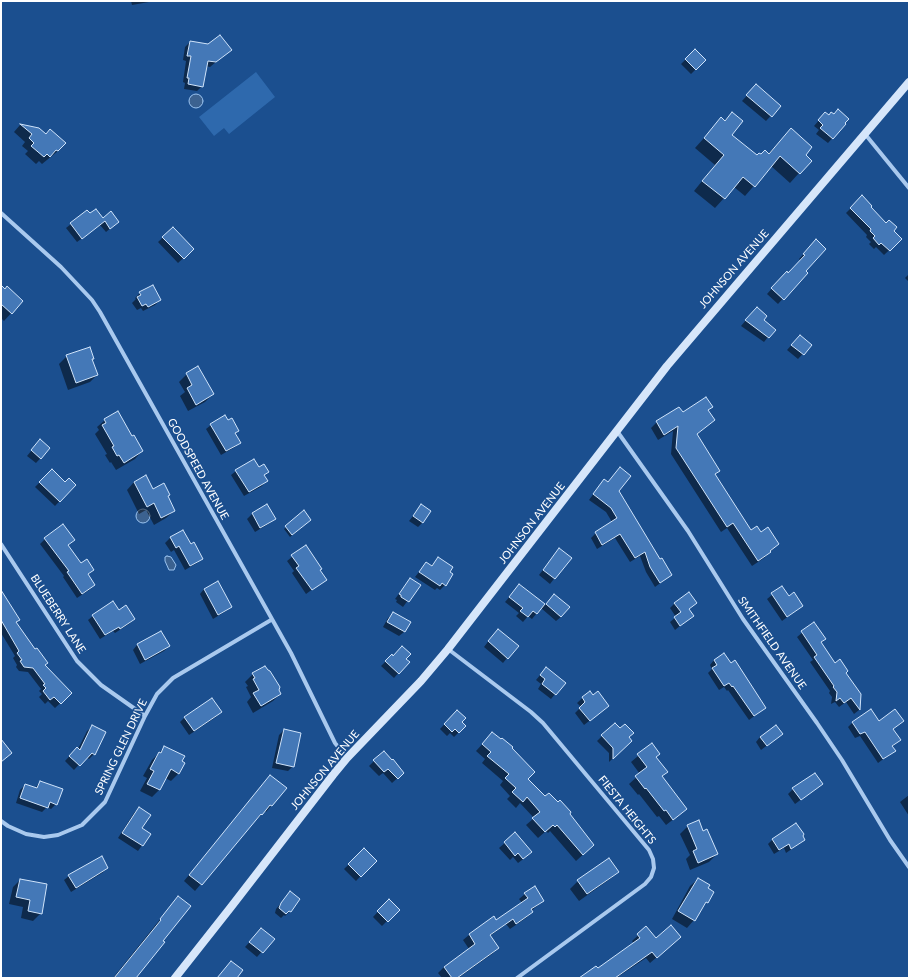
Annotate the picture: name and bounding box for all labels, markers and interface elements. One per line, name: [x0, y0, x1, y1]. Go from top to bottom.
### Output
street label: JOHNSON AVENUE: [696, 227, 772, 311]
street label: GOODSPEED AVENUE: [165, 416, 231, 522]
street label: JOHNSON AVENUE: [496, 480, 568, 566]
street label: BLUEBERRY LANE: [28, 572, 88, 656]
street label: SMITHFIELD AVENUE: [735, 594, 809, 692]
street label: SPRING GLEN DRIVE: [92, 697, 150, 797]
street label: JOHNSON AVENUE: [288, 728, 362, 812]
street label: FIESTA HEIGHTS: [595, 773, 659, 847]

